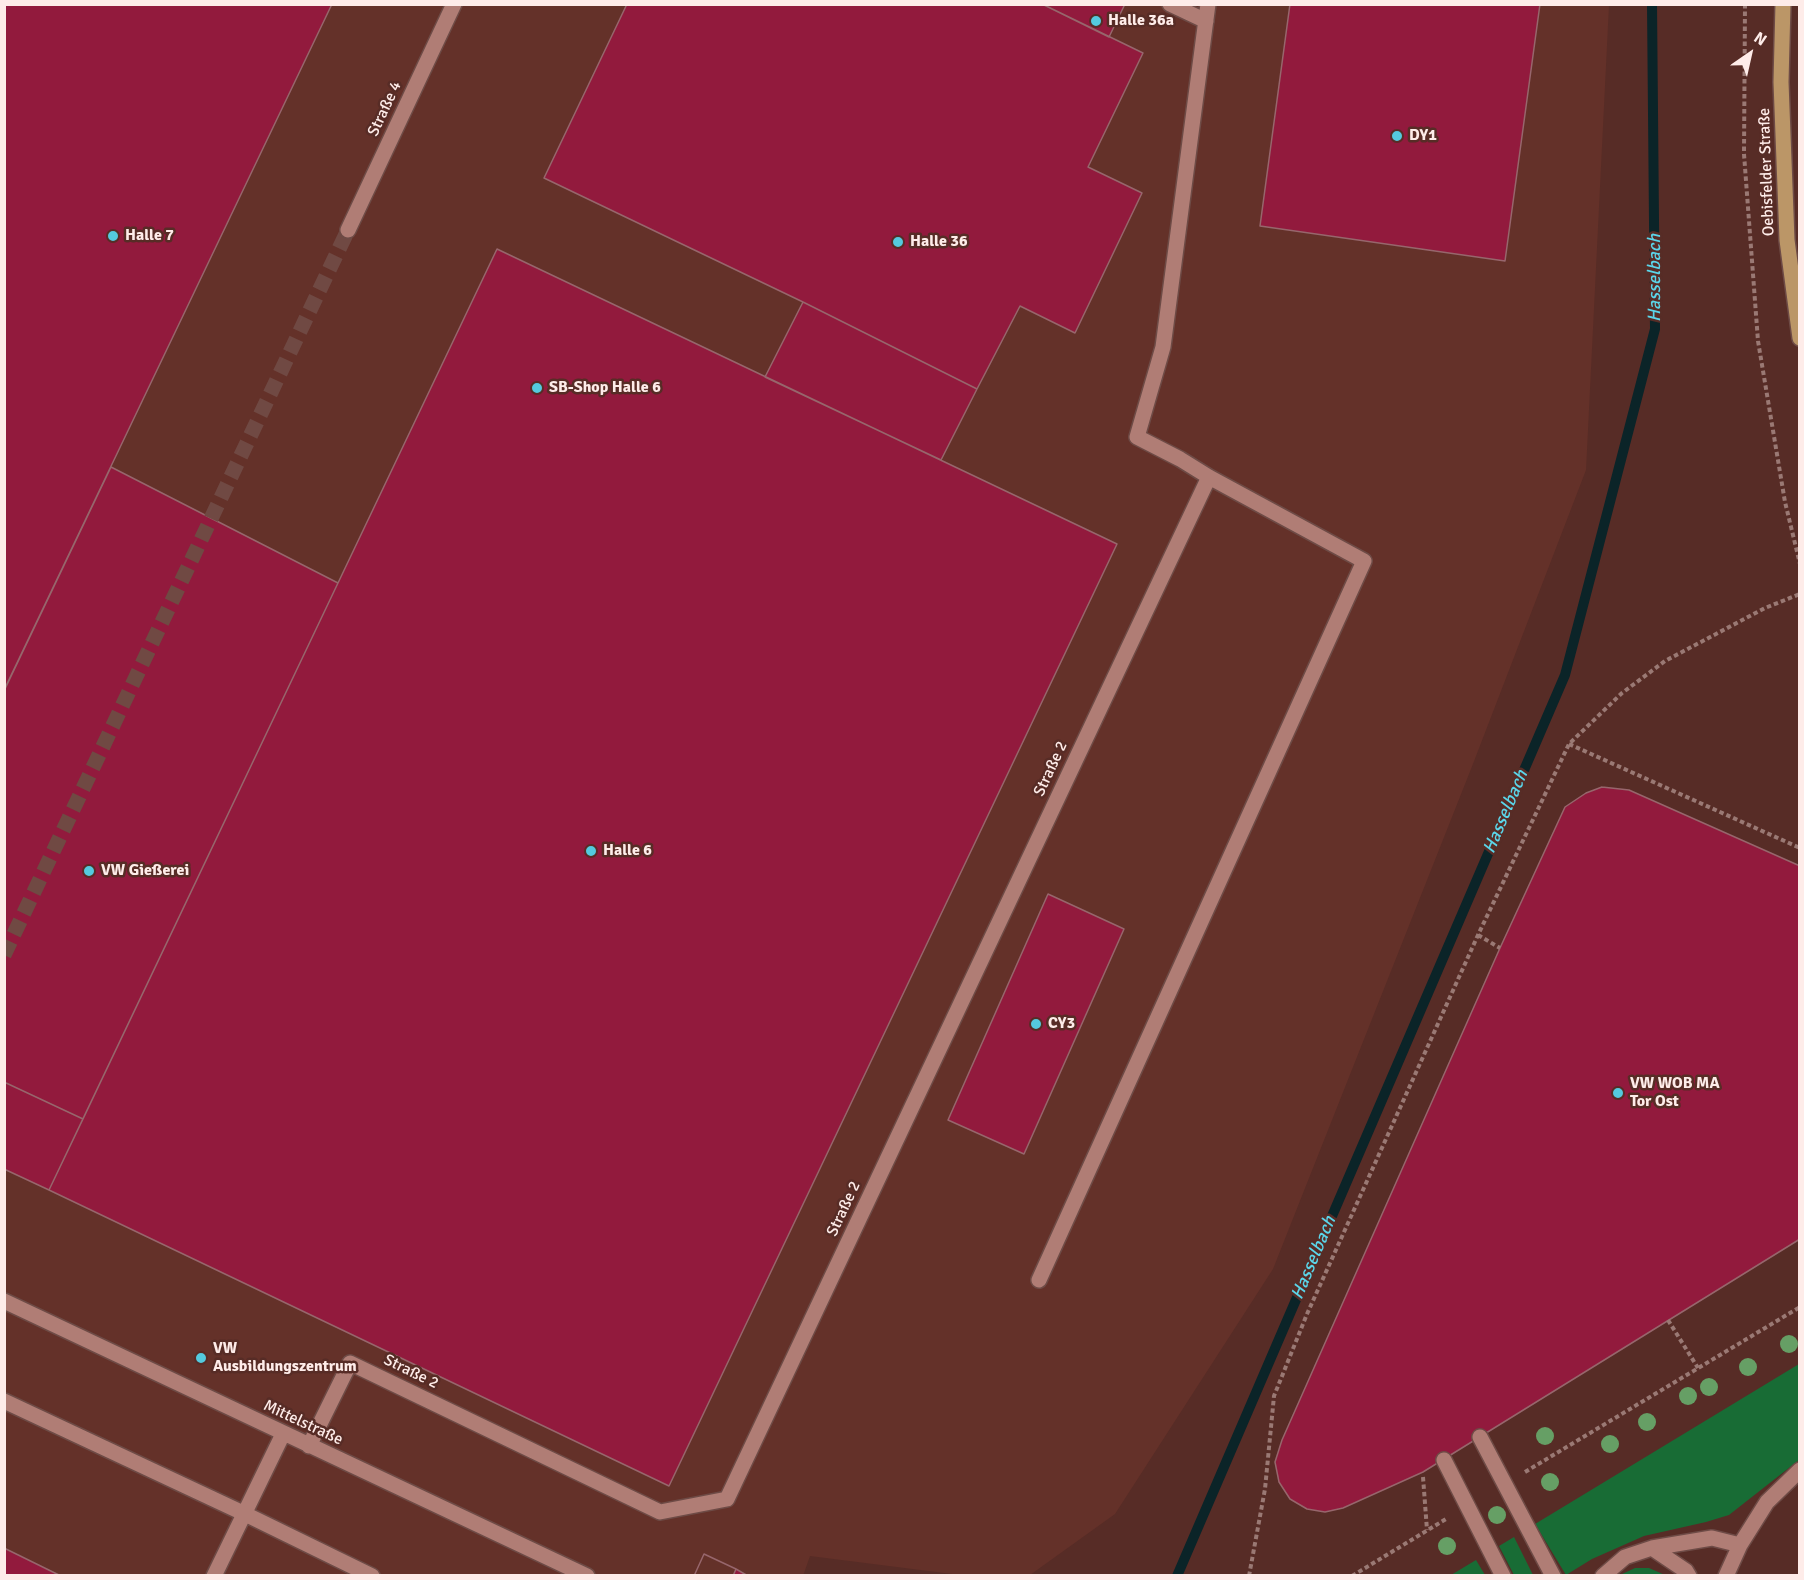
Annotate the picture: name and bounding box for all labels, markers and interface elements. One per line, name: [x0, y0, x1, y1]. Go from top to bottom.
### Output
place label: Halle 36a: [1108, 11, 1174, 31]
marker: Halle 36a: [1089, 14, 1103, 28]
north arrow: [1720, 24, 1780, 84]
text: N: [1750, 28, 1770, 50]
street label: Straße 4: [364, 78, 406, 140]
street label: Oebisfelder Straße: [1755, 107, 1779, 237]
place label: DY1: [1409, 126, 1437, 146]
marker: DY1: [1390, 129, 1404, 143]
place label: Halle 7: [125, 226, 174, 246]
marker: Halle 7: [106, 229, 120, 243]
place label: Halle 36: [910, 232, 968, 252]
water label: Hasselbach: [1644, 234, 1666, 322]
marker: Halle 36: [891, 235, 905, 249]
place label: SB-Shop Halle 6: [549, 378, 661, 398]
marker: SB-Shop Halle 6: [530, 381, 544, 395]
street label: Straße 2: [1030, 738, 1072, 800]
water label: Hasselbach: [1479, 767, 1533, 857]
place label: Halle 6: [603, 841, 652, 861]
marker: Halle 6: [584, 844, 598, 858]
place label: VW Gießerei: [101, 861, 189, 881]
marker: VW Gießerei: [82, 864, 96, 878]
place label: CY3: [1048, 1014, 1075, 1034]
marker: CY3: [1029, 1017, 1043, 1031]
place label: VW WOB MA Tor Ost: [1630, 1074, 1720, 1112]
marker: VW WOB MA Tor Ost: [1611, 1086, 1625, 1100]
street label: Straße 2: [823, 1178, 865, 1240]
water label: Hasselbach: [1287, 1213, 1341, 1303]
place label: VW Ausbildungszentrum: [213, 1339, 357, 1377]
marker: VW Ausbildungszentrum: [194, 1351, 208, 1365]
street label: Straße 2: [380, 1351, 442, 1393]
street label: Mittelstraße: [260, 1396, 346, 1450]

